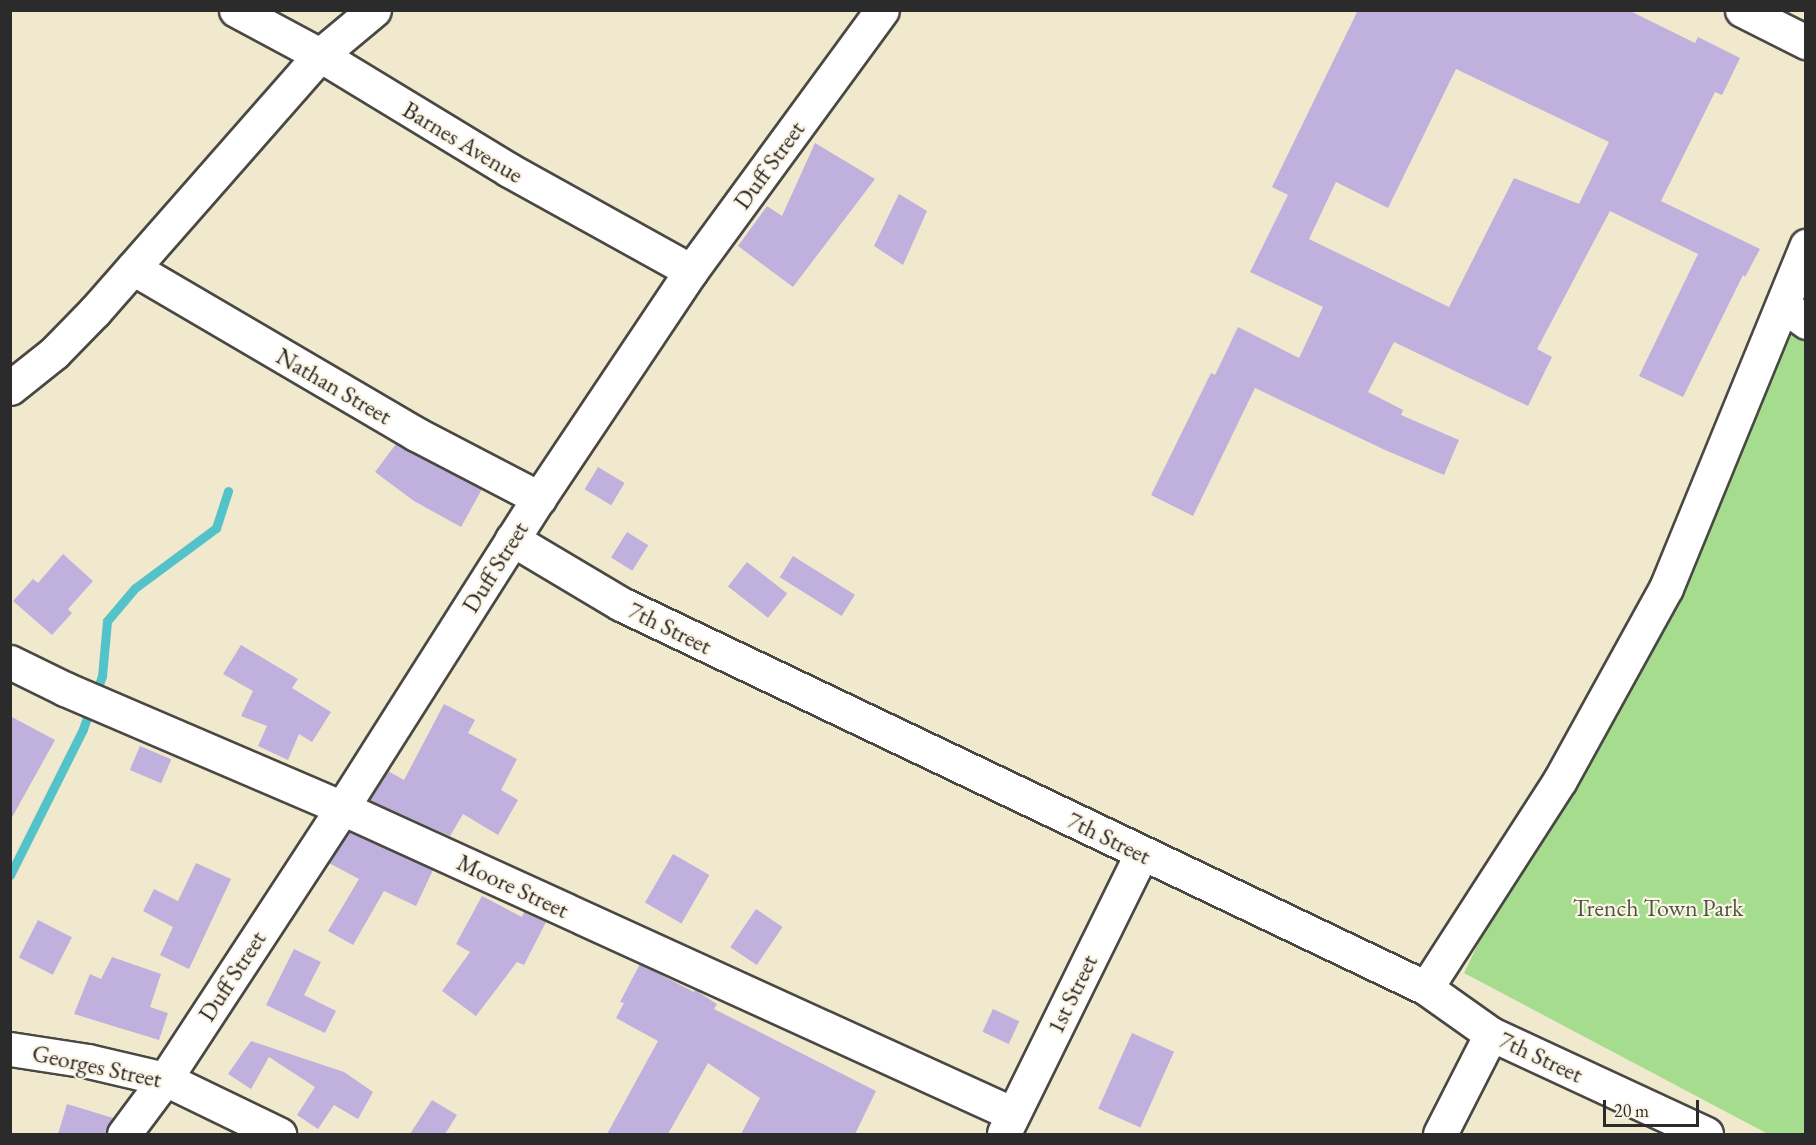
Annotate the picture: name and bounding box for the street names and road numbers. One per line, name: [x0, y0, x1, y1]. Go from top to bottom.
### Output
street label: Barnes Avenue: [398, 95, 528, 189]
street label: Duff Street: [727, 115, 811, 215]
street label: Nathan Street: [271, 341, 397, 431]
street label: Duff Street: [456, 516, 534, 618]
street label: 7th Street: [624, 596, 716, 660]
street label: 7th Street: [1063, 806, 1155, 870]
street label: Moore Street: [453, 848, 573, 924]
street label: Duff Street: [192, 925, 272, 1027]
street label: 1st Street: [1041, 950, 1103, 1038]
street label: 7th Street: [1495, 1025, 1587, 1089]
street label: Georges Street: [30, 1038, 164, 1094]

